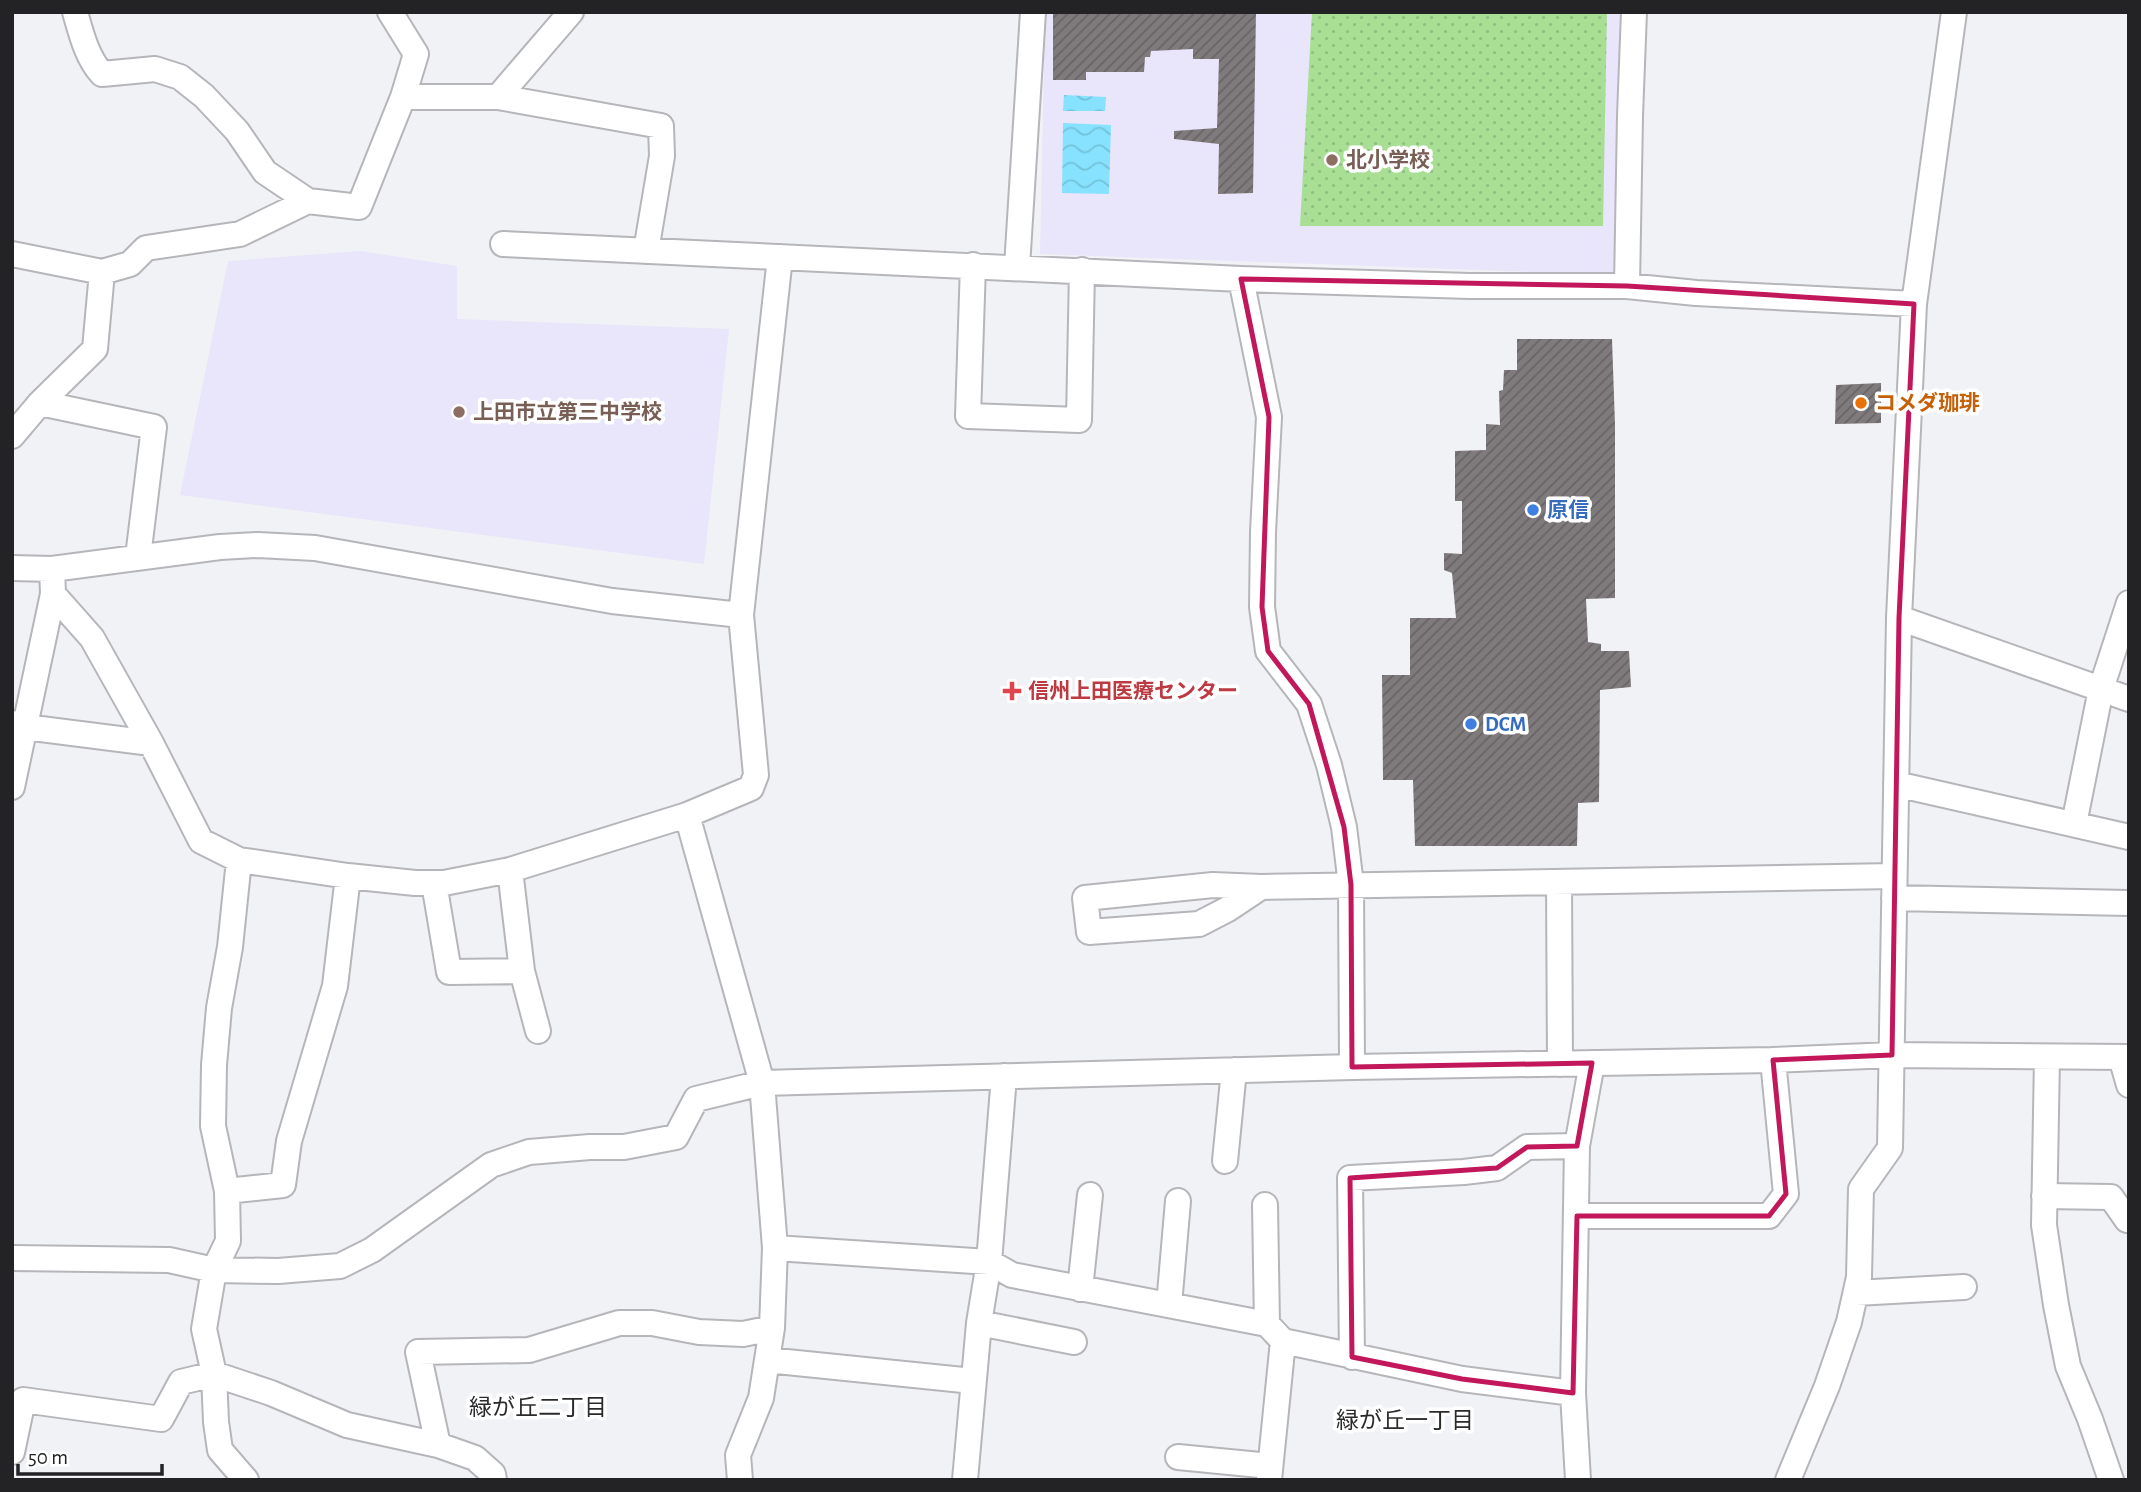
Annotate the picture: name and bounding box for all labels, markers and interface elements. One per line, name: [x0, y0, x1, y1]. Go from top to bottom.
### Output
place label: 北小学校: [1346, 149, 1430, 171]
marker: 北小学校: [1324, 152, 1340, 168]
place label: コメダ珈琲: [1875, 391, 1980, 414]
marker: コメダ珈琲: [1853, 395, 1869, 411]
place label: 上田市立第三中学校: [473, 401, 662, 423]
marker: 上田市立第三中学校: [451, 404, 467, 420]
place label: 原信: [1547, 499, 1589, 521]
marker: 原信: [1525, 502, 1541, 518]
place label: 信州上田医療センター: [1028, 679, 1238, 702]
marker: 信州上田医療センター: [1002, 681, 1022, 701]
place label: DCM: [1485, 714, 1526, 735]
marker: DCM: [1463, 716, 1479, 732]
district label: 緑が丘二丁目: [469, 1395, 607, 1420]
district label: 緑が丘一丁目: [1336, 1408, 1474, 1433]
scale bar: [18, 1432, 161, 1476]
text: 50 m: [28, 1447, 68, 1468]

